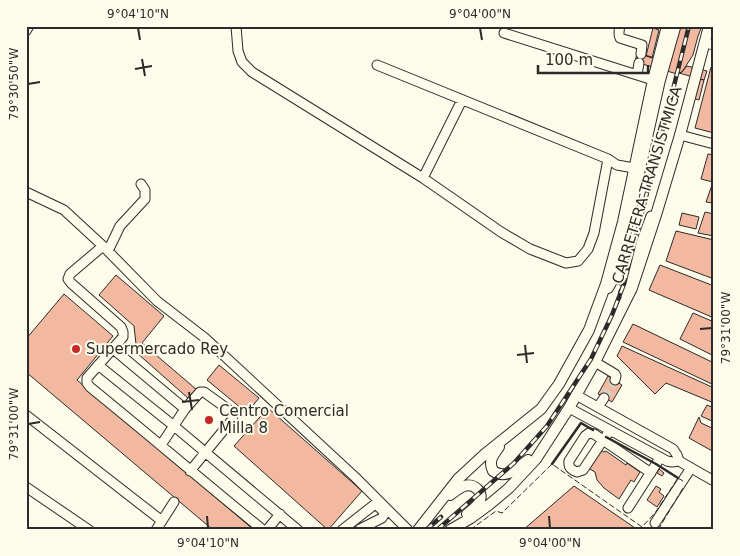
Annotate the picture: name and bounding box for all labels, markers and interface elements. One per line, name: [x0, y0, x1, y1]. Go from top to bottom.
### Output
text: 9°04'10"N: [107, 7, 169, 21]
text: 9°04'00"N: [449, 7, 511, 21]
scale bar: [538, 42, 648, 74]
text: 79°30'50"W: [7, 48, 21, 120]
text: 100 m: [545, 51, 593, 69]
street label: CARRETERA TRANSÍSTMICA: [607, 83, 686, 286]
text: 79°31'00"W: [719, 292, 733, 364]
place label: Supermercado Rey: [86, 340, 228, 358]
marker: Supermercado Rey: [70, 343, 82, 355]
text: 79°31'00"W: [7, 388, 21, 460]
place label: Centro Comercial Milla 8: [219, 402, 349, 437]
marker: Centro Comercial Milla 8: [203, 414, 215, 426]
text: 9°04'10"N: [177, 536, 239, 550]
text: 9°04'00"N: [519, 536, 581, 550]

